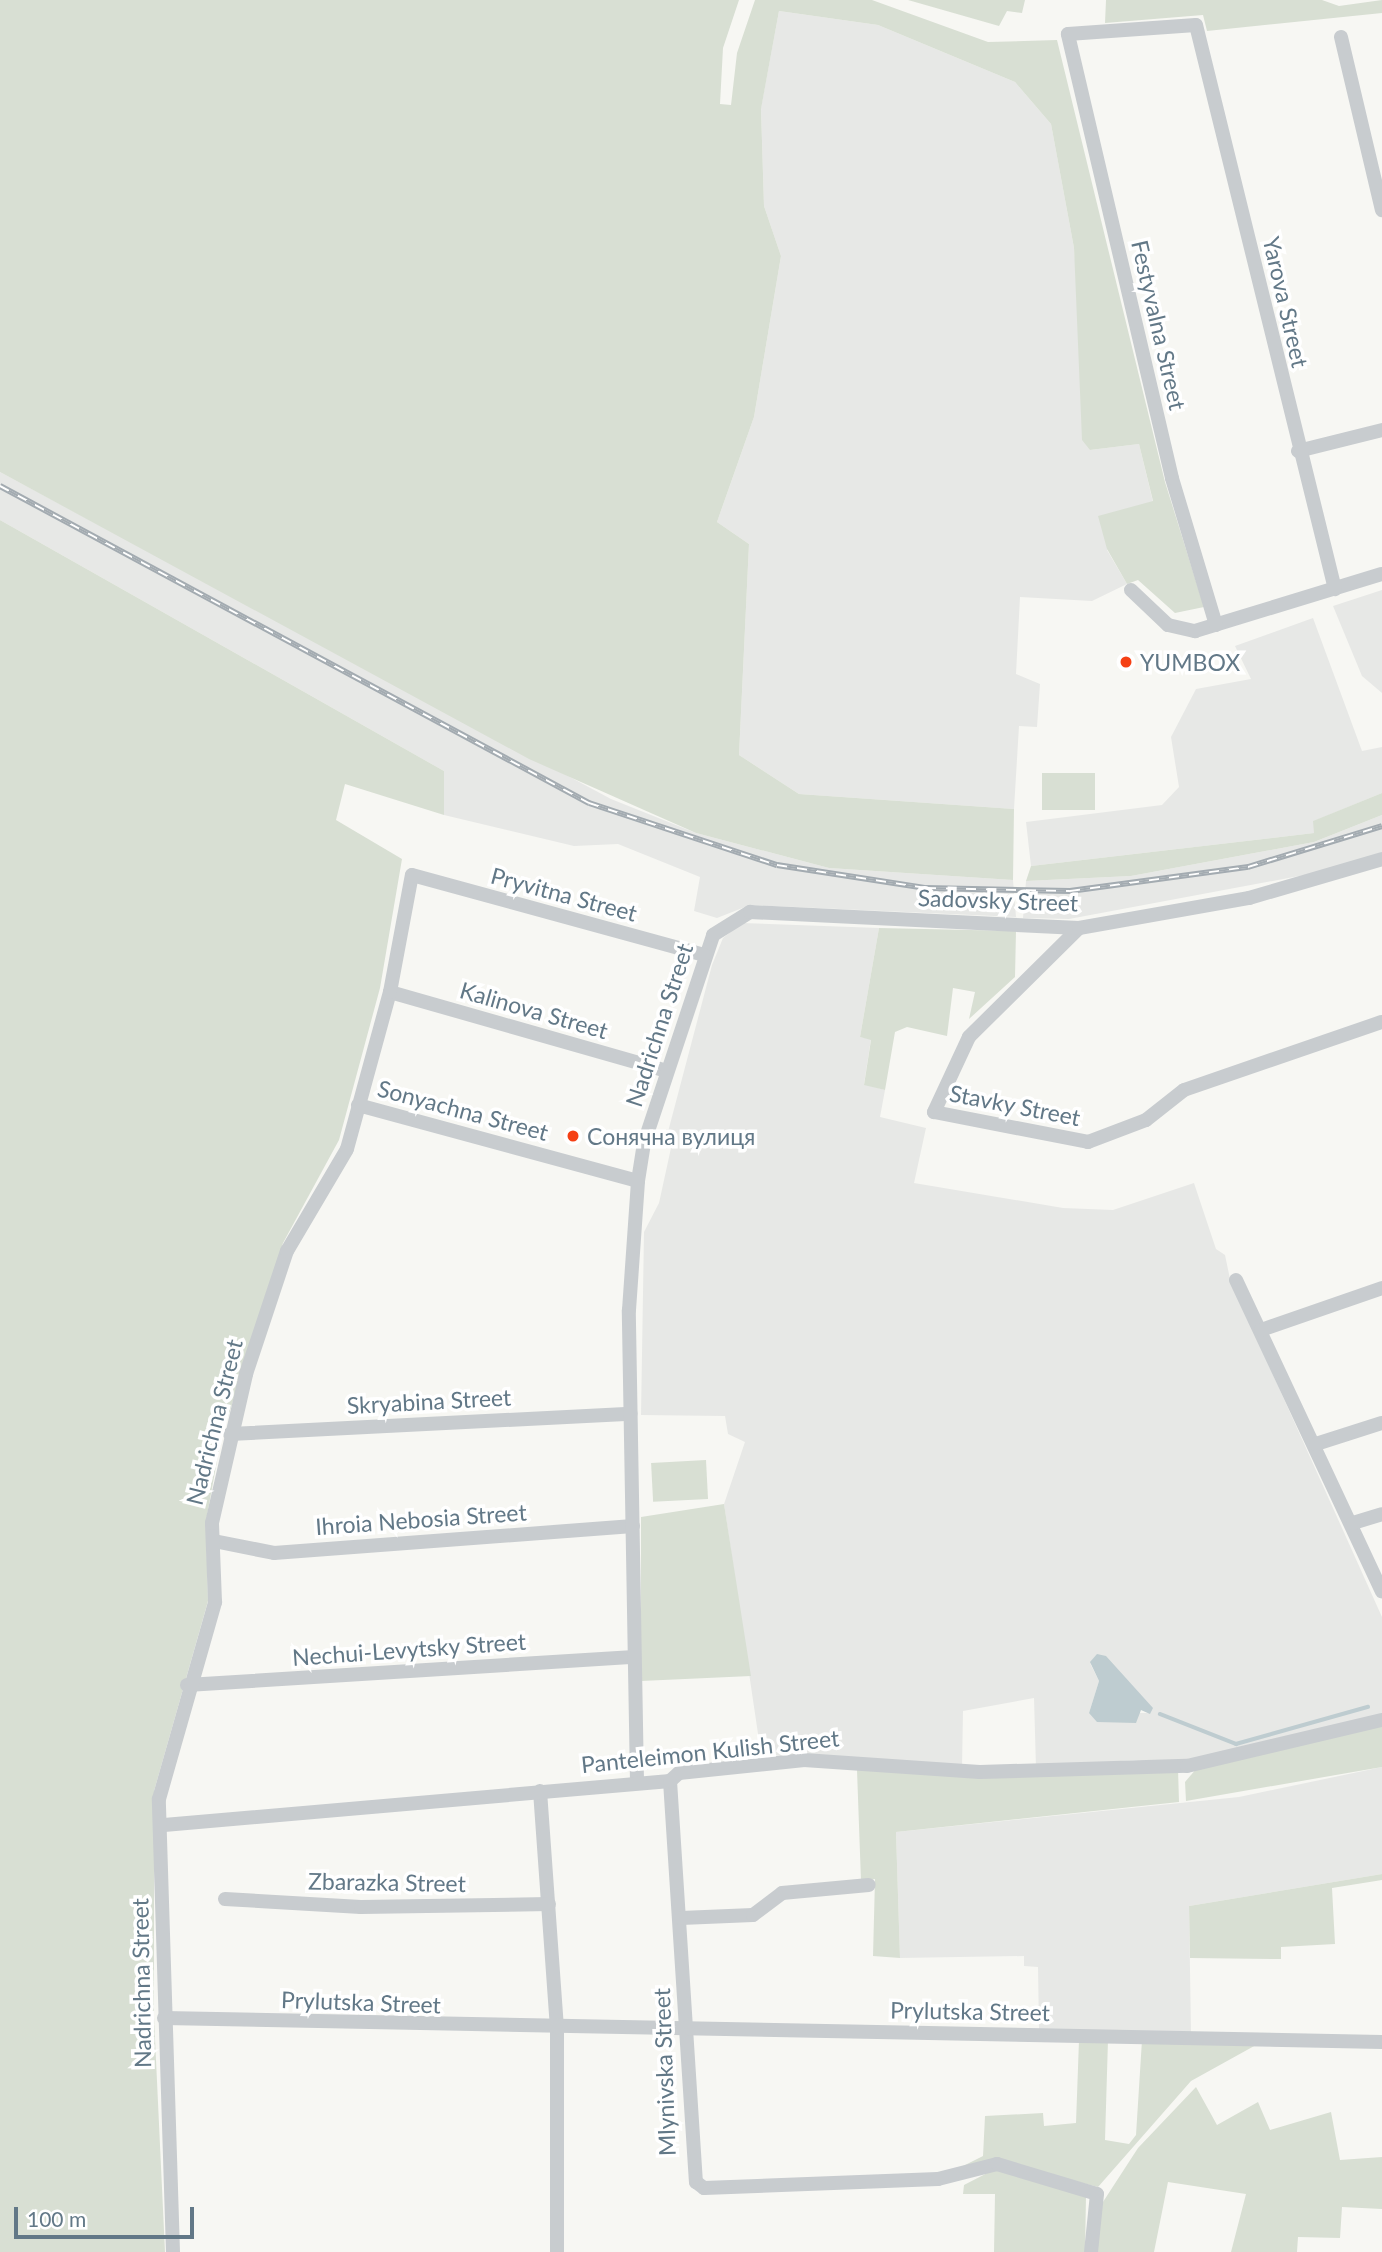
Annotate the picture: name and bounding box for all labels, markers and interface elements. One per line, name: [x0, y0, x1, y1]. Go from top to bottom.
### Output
street label: Yarova Street: [1258, 234, 1314, 370]
street label: Festyvalna Street: [1126, 237, 1192, 413]
place label: YUMBOX: [1140, 648, 1240, 676]
marker: YUMBOX: [1118, 654, 1134, 670]
street label: Pryvitna Street: [488, 861, 640, 927]
street label: Sadovsky Street: [917, 883, 1079, 917]
street label: Nadrichna Street: [620, 940, 698, 1110]
street label: Kalinova Street: [457, 976, 611, 1044]
street label: Sonyachna Street: [375, 1074, 551, 1146]
street label: Stavky Street: [947, 1079, 1083, 1131]
place label: Сонячна вулиця: [587, 1122, 755, 1150]
marker: Сонячна вулиця: [565, 1128, 581, 1144]
street label: Nadrichna Street: [180, 1336, 248, 1508]
street label: Skryabina Street: [346, 1383, 512, 1419]
street label: Ihroia Nebosia Street: [315, 1498, 527, 1540]
street label: Nechui-Levytsky Street: [291, 1627, 527, 1671]
street label: Panteleimon Kulish Street: [580, 1724, 840, 1778]
street label: Zbarazka Street: [308, 1867, 466, 1897]
street label: Nadrichna Street: [126, 1898, 156, 2068]
street label: Prylutska Street: [281, 1985, 441, 2019]
street label: Mlynivska Street: [647, 1988, 681, 2156]
street label: Prylutska Street: [890, 1996, 1050, 2026]
scale bar: [18, 2192, 198, 2236]
text: 100 m: [27, 2206, 86, 2231]

